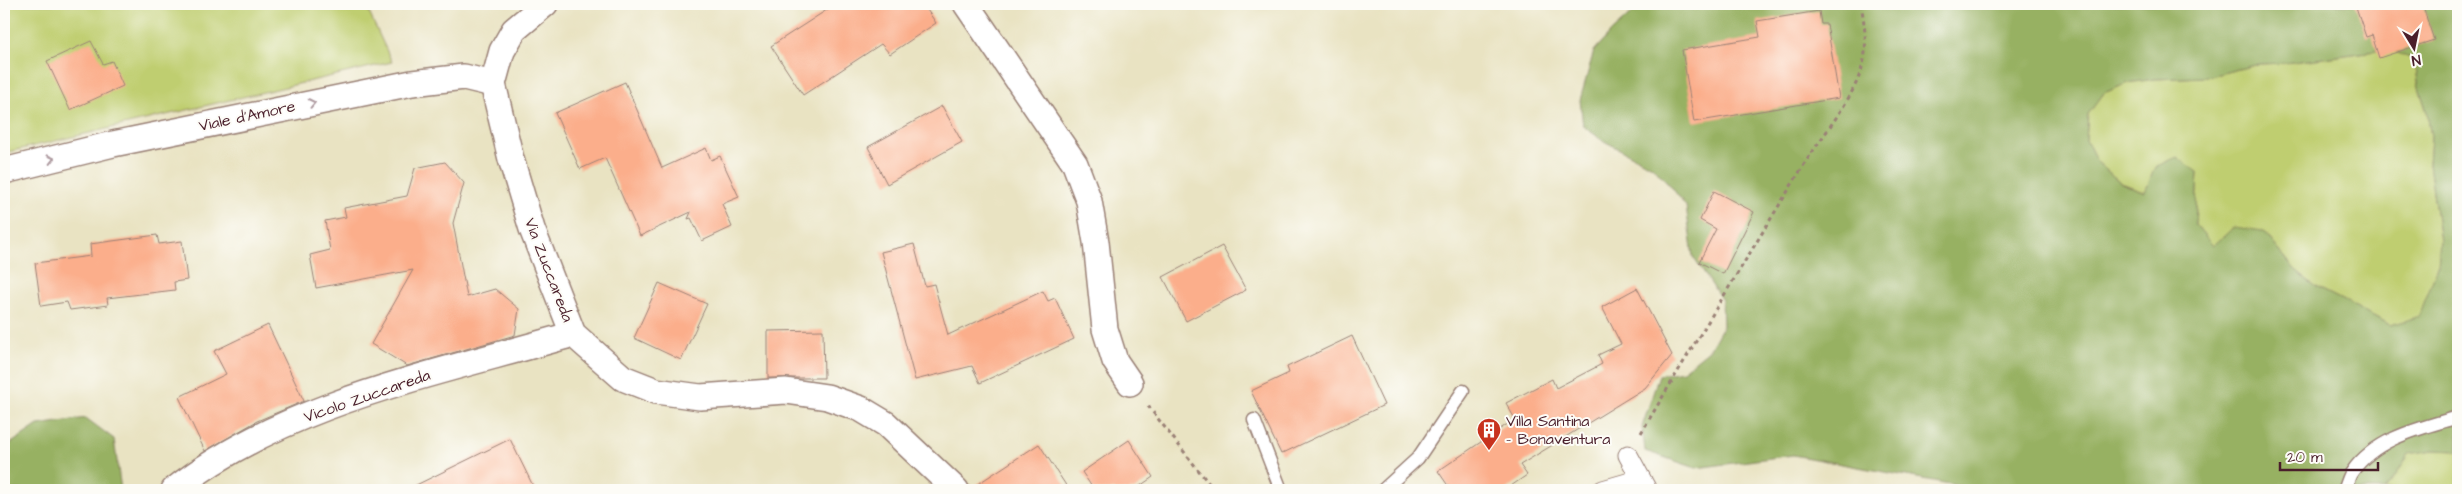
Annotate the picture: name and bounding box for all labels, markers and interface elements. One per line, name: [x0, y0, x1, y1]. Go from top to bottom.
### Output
north arrow: [2390, 22, 2440, 72]
text: N: [2410, 49, 2422, 70]
street label: Viale d'Amore: [197, 95, 298, 137]
one-way arrow: [308, 98, 317, 109]
one-way arrow: [46, 155, 55, 165]
street label: Via Zuccareda: [519, 215, 579, 325]
street label: Vicolo Zuccareda: [301, 364, 433, 428]
place label: Villa Santina - Bonaventura: [1506, 410, 1610, 450]
building icon: Villa Santina - Bonaventura: [1476, 417, 1502, 451]
scale bar: [2280, 439, 2377, 471]
text: 20 m: [2287, 447, 2323, 468]

